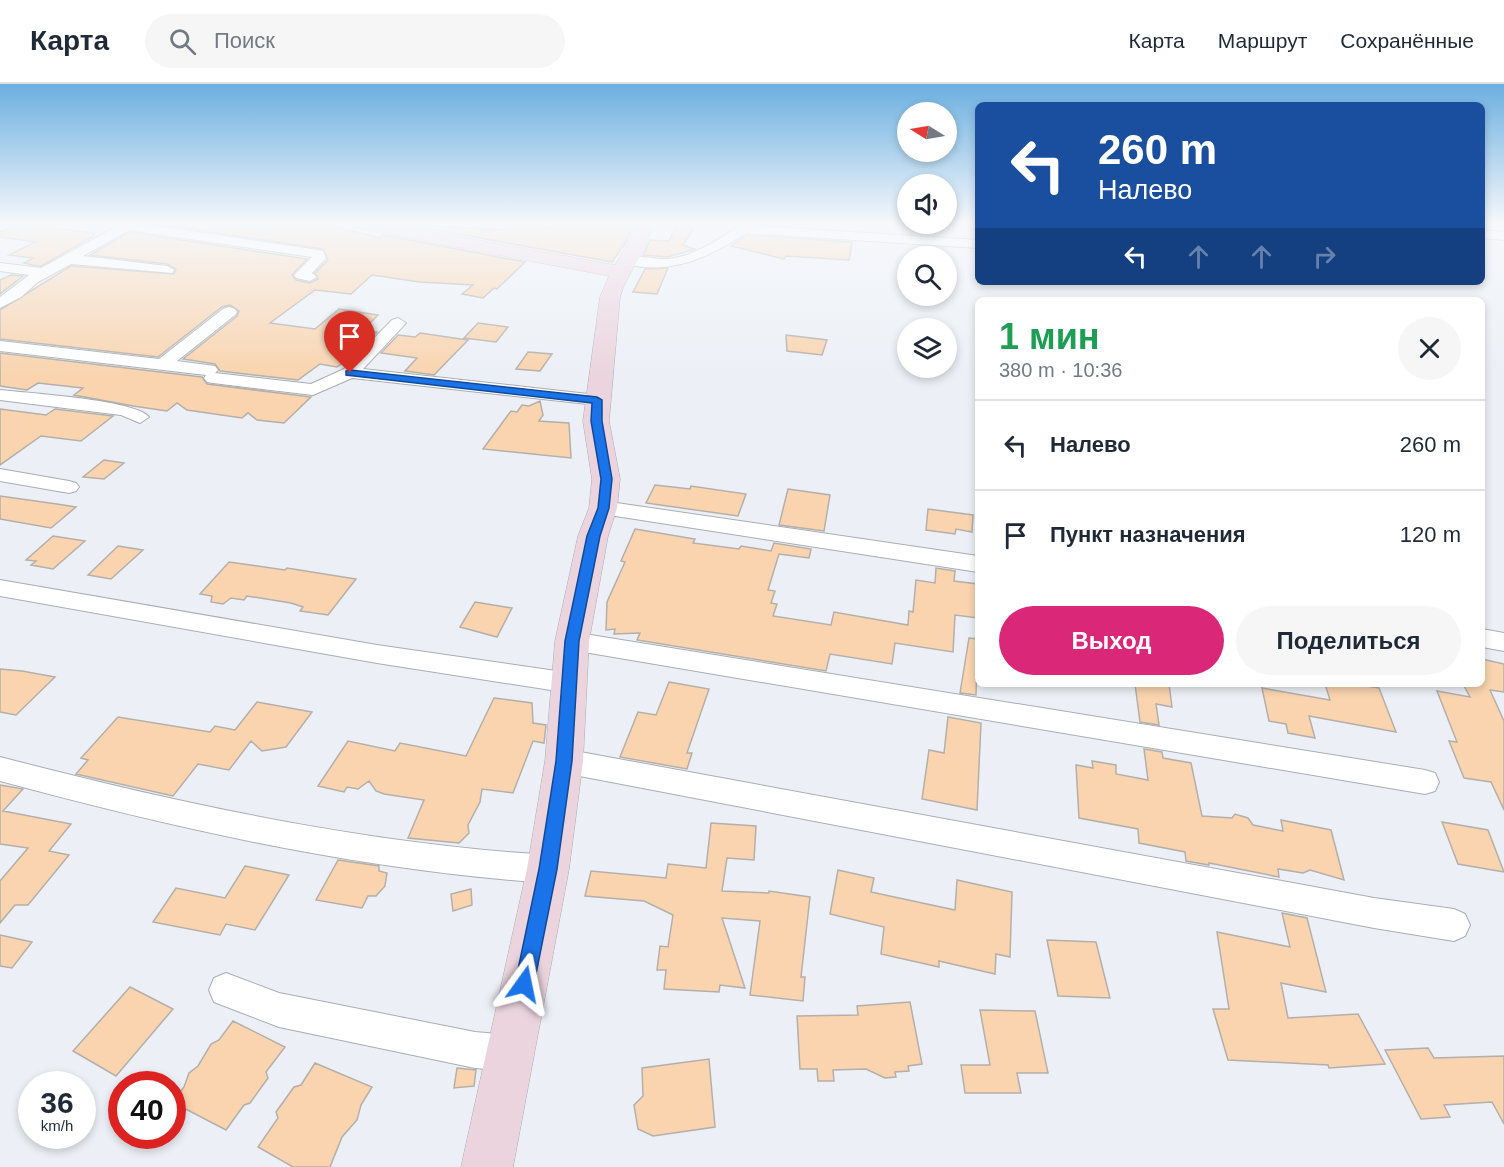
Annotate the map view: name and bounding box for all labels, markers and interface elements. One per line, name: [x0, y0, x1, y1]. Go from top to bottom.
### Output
search box: [145, 14, 565, 68]
text: Карта: [30, 25, 109, 56]
icon: search: [166, 25, 199, 58]
text: Поиск: [214, 28, 275, 53]
text: Карта: [1129, 29, 1185, 52]
text: Маршрут: [1218, 29, 1307, 52]
text: Сохранённые: [1340, 29, 1474, 52]
north arrow: [897, 102, 957, 162]
map controls: [897, 102, 957, 378]
icon: left: [999, 126, 1077, 204]
text: 260 m: [1098, 126, 1217, 173]
button: sound: [897, 174, 957, 234]
text: Налево: [1098, 175, 1192, 205]
icon: left: [1119, 240, 1152, 273]
icon: ahead: [1182, 240, 1215, 273]
icon: ahead: [1245, 240, 1278, 273]
icon: right: [1308, 240, 1341, 273]
button: search: [897, 246, 957, 306]
pin: [324, 311, 375, 373]
text: 1 мин: [999, 316, 1100, 357]
button: close: [1398, 317, 1461, 380]
button: layers: [897, 318, 957, 378]
icon: arrive: [333, 320, 366, 353]
text: 380 m · 10:36: [999, 359, 1122, 381]
icon: left: [999, 429, 1032, 462]
text: Налево: [1050, 432, 1131, 457]
text: 260 m: [1400, 432, 1461, 457]
icon: arrive: [999, 519, 1032, 552]
text: Пункт назначения: [1050, 522, 1246, 547]
text: 120 m: [1400, 522, 1461, 547]
button: Выход: [999, 606, 1224, 675]
button: Поделиться: [1236, 606, 1461, 675]
position arrow: [492, 952, 556, 1016]
speed limit sign: 40: [108, 1071, 186, 1149]
text: 36: [40, 1086, 74, 1119]
text: km/h: [41, 1117, 73, 1134]

